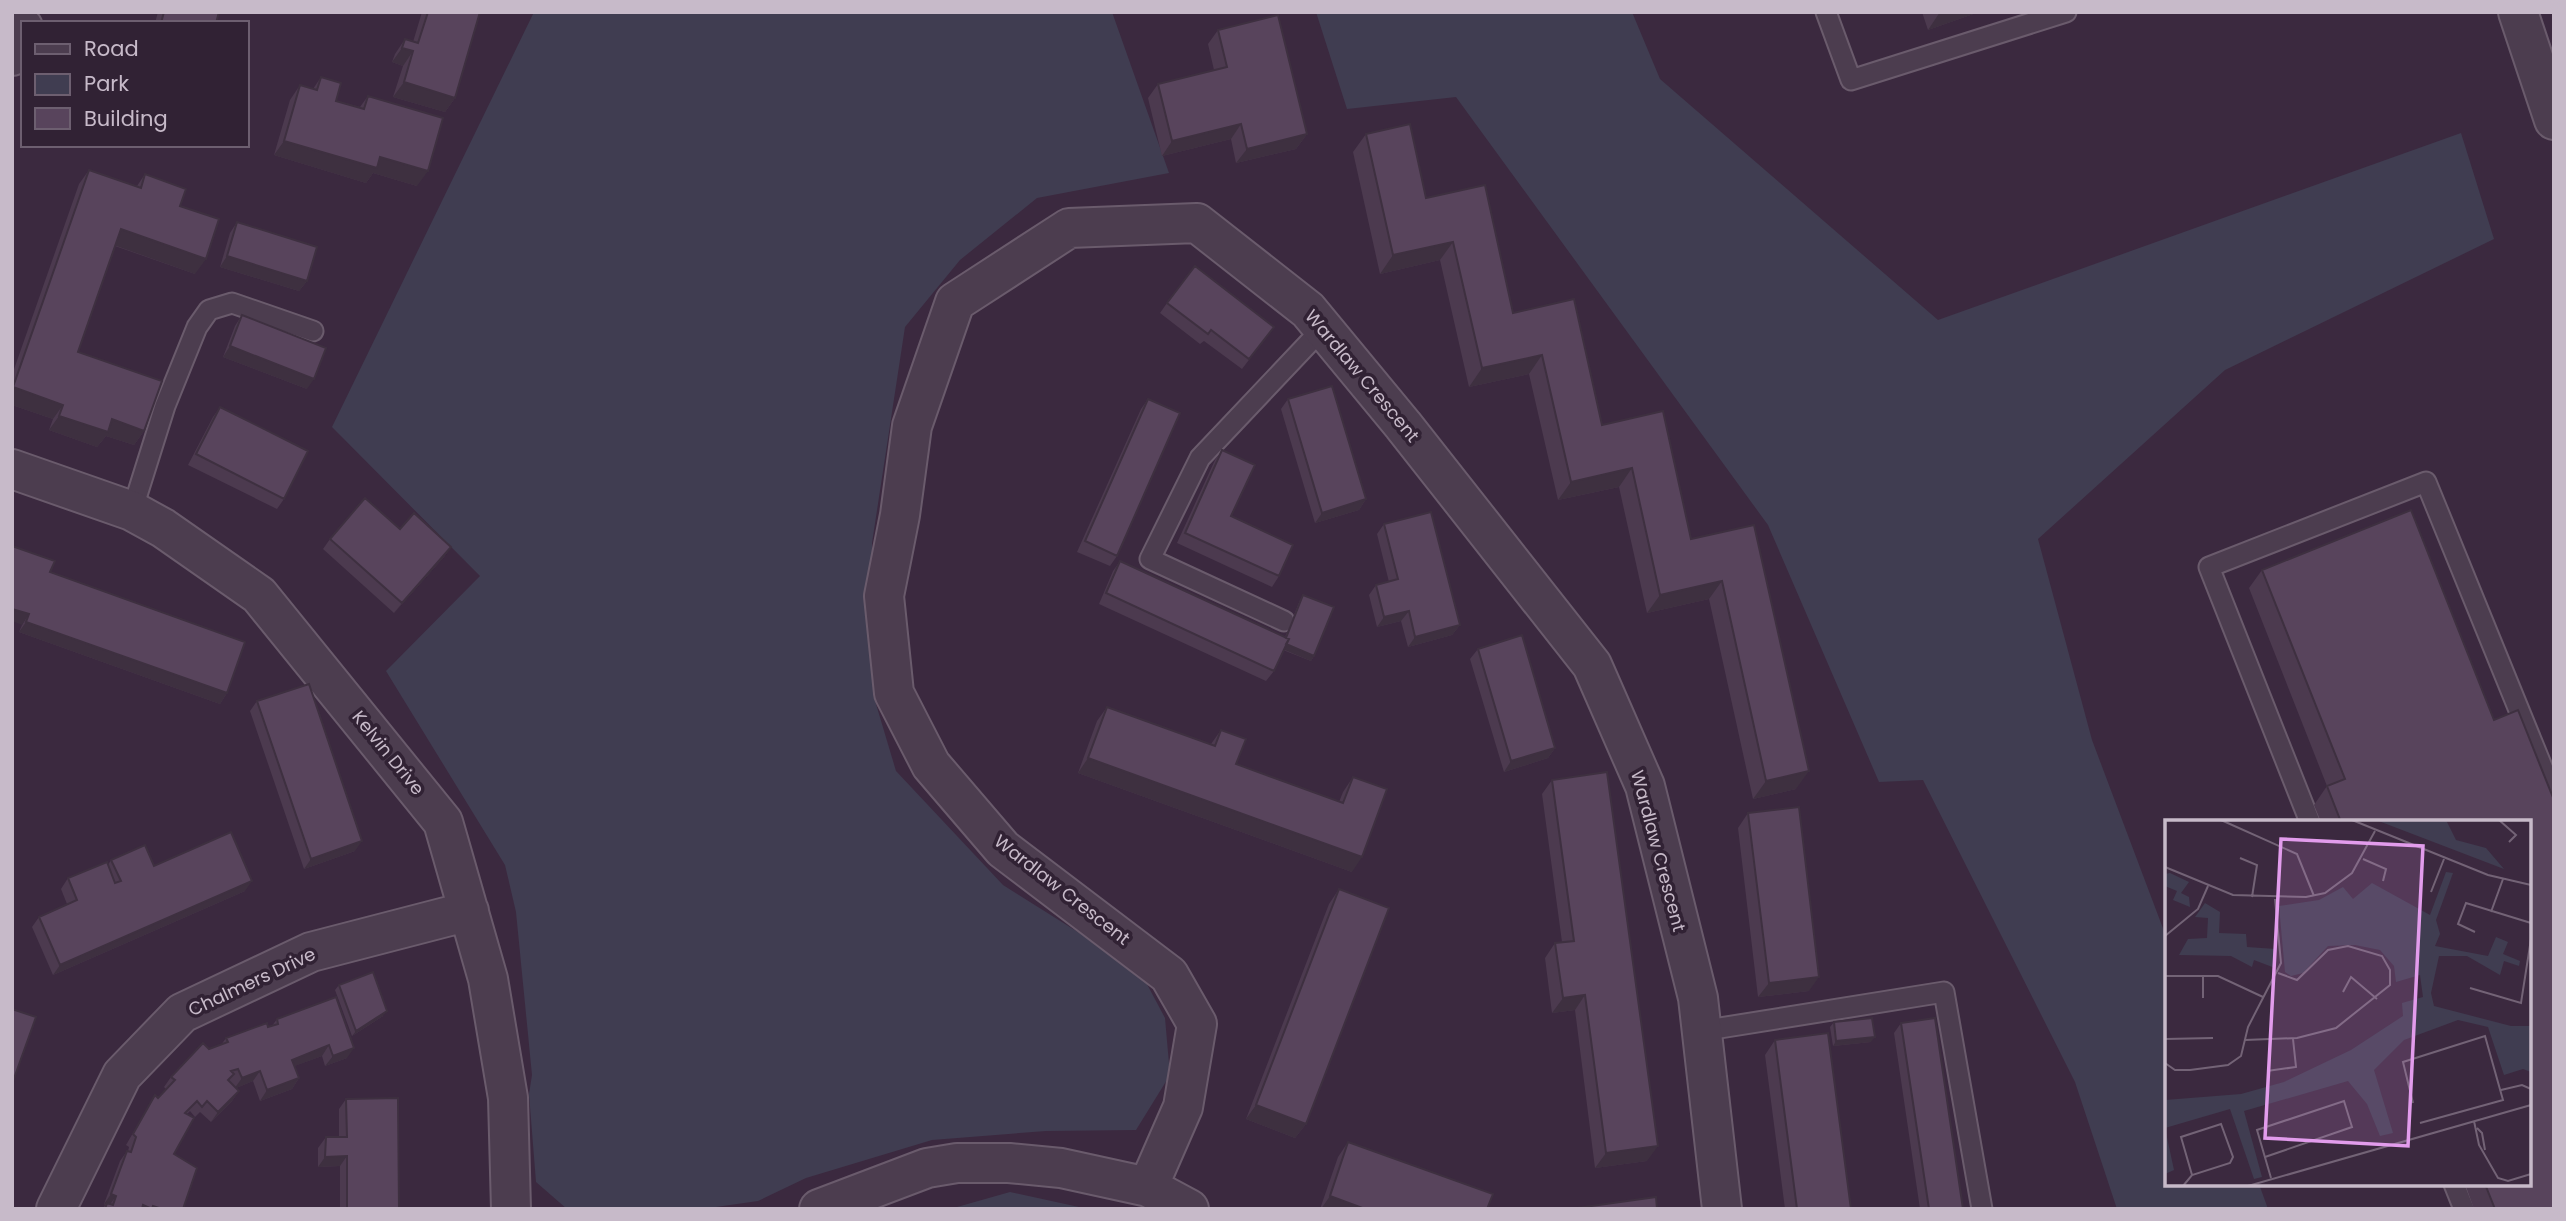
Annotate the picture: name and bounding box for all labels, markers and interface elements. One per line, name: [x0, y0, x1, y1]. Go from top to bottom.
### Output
legend: [21, 21, 248, 147]
text: Road: [84, 34, 139, 63]
text: Park: [84, 69, 129, 98]
text: Building: [84, 104, 168, 133]
street label: Wardlaw Crescent: [1299, 304, 1425, 447]
street label: Kelvin Drive: [346, 705, 430, 800]
street label: Wardlaw Crescent: [1625, 767, 1692, 934]
inset map: [2165, 820, 2531, 1186]
street label: Wardlaw Crescent: [989, 829, 1135, 951]
street label: Chalmers Drive: [184, 941, 320, 1022]

